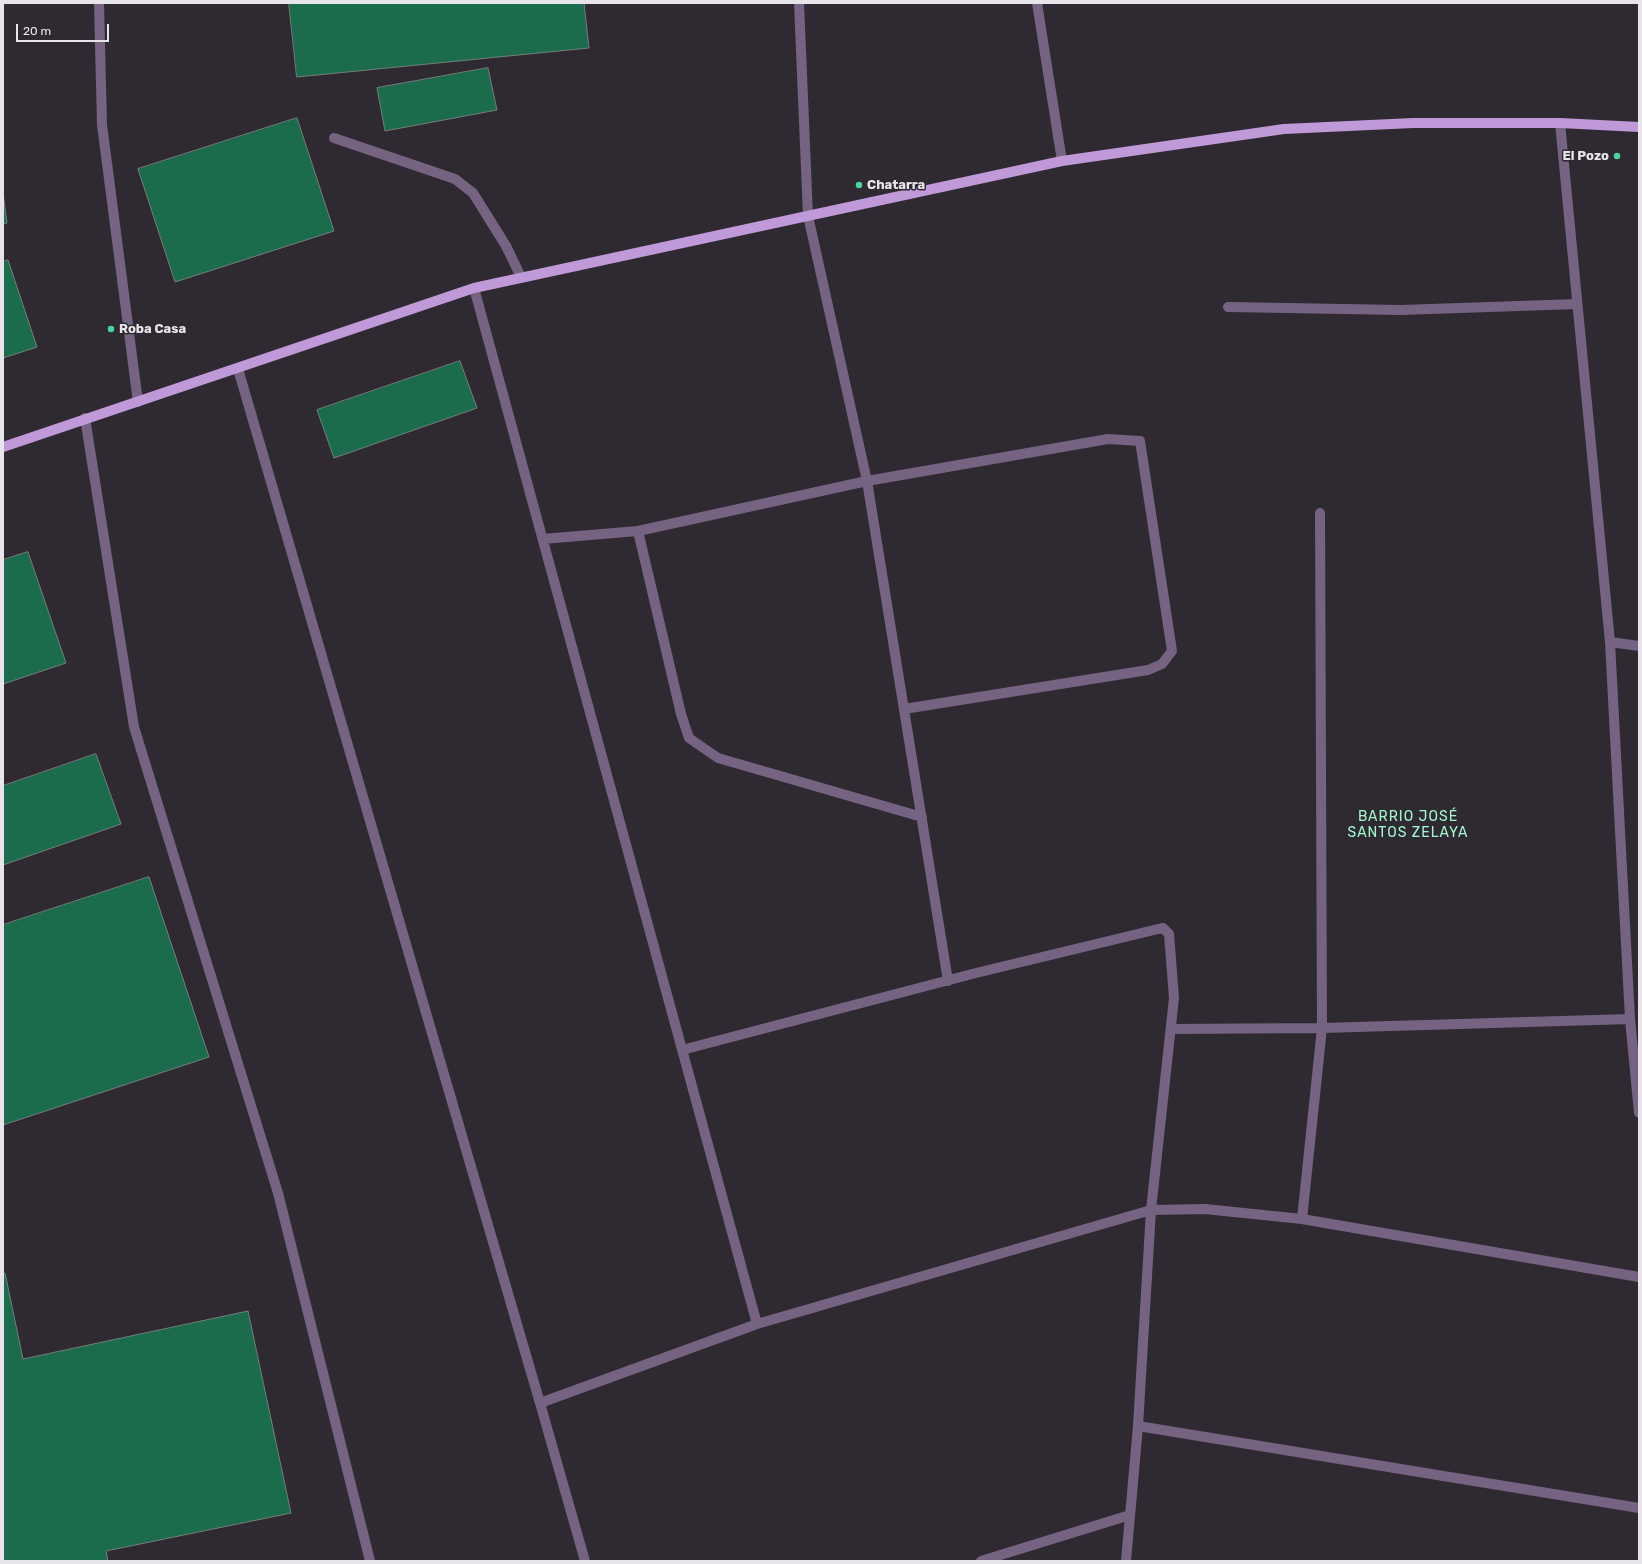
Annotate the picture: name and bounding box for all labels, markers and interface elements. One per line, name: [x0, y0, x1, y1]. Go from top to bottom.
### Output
scale bar: [18, 16, 111, 42]
text: 20 m: [23, 24, 51, 38]
place label: El Pozo: [1563, 148, 1609, 164]
marker: El Pozo: [1612, 151, 1622, 161]
place label: Chatarra: [867, 177, 925, 193]
marker: Chatarra: [854, 180, 864, 190]
place label: Roba Casa: [119, 321, 186, 337]
marker: Roba Casa: [106, 324, 116, 334]
district label: BARRIO JOSÉ SANTOS ZELAYA: [1348, 809, 1468, 842]

